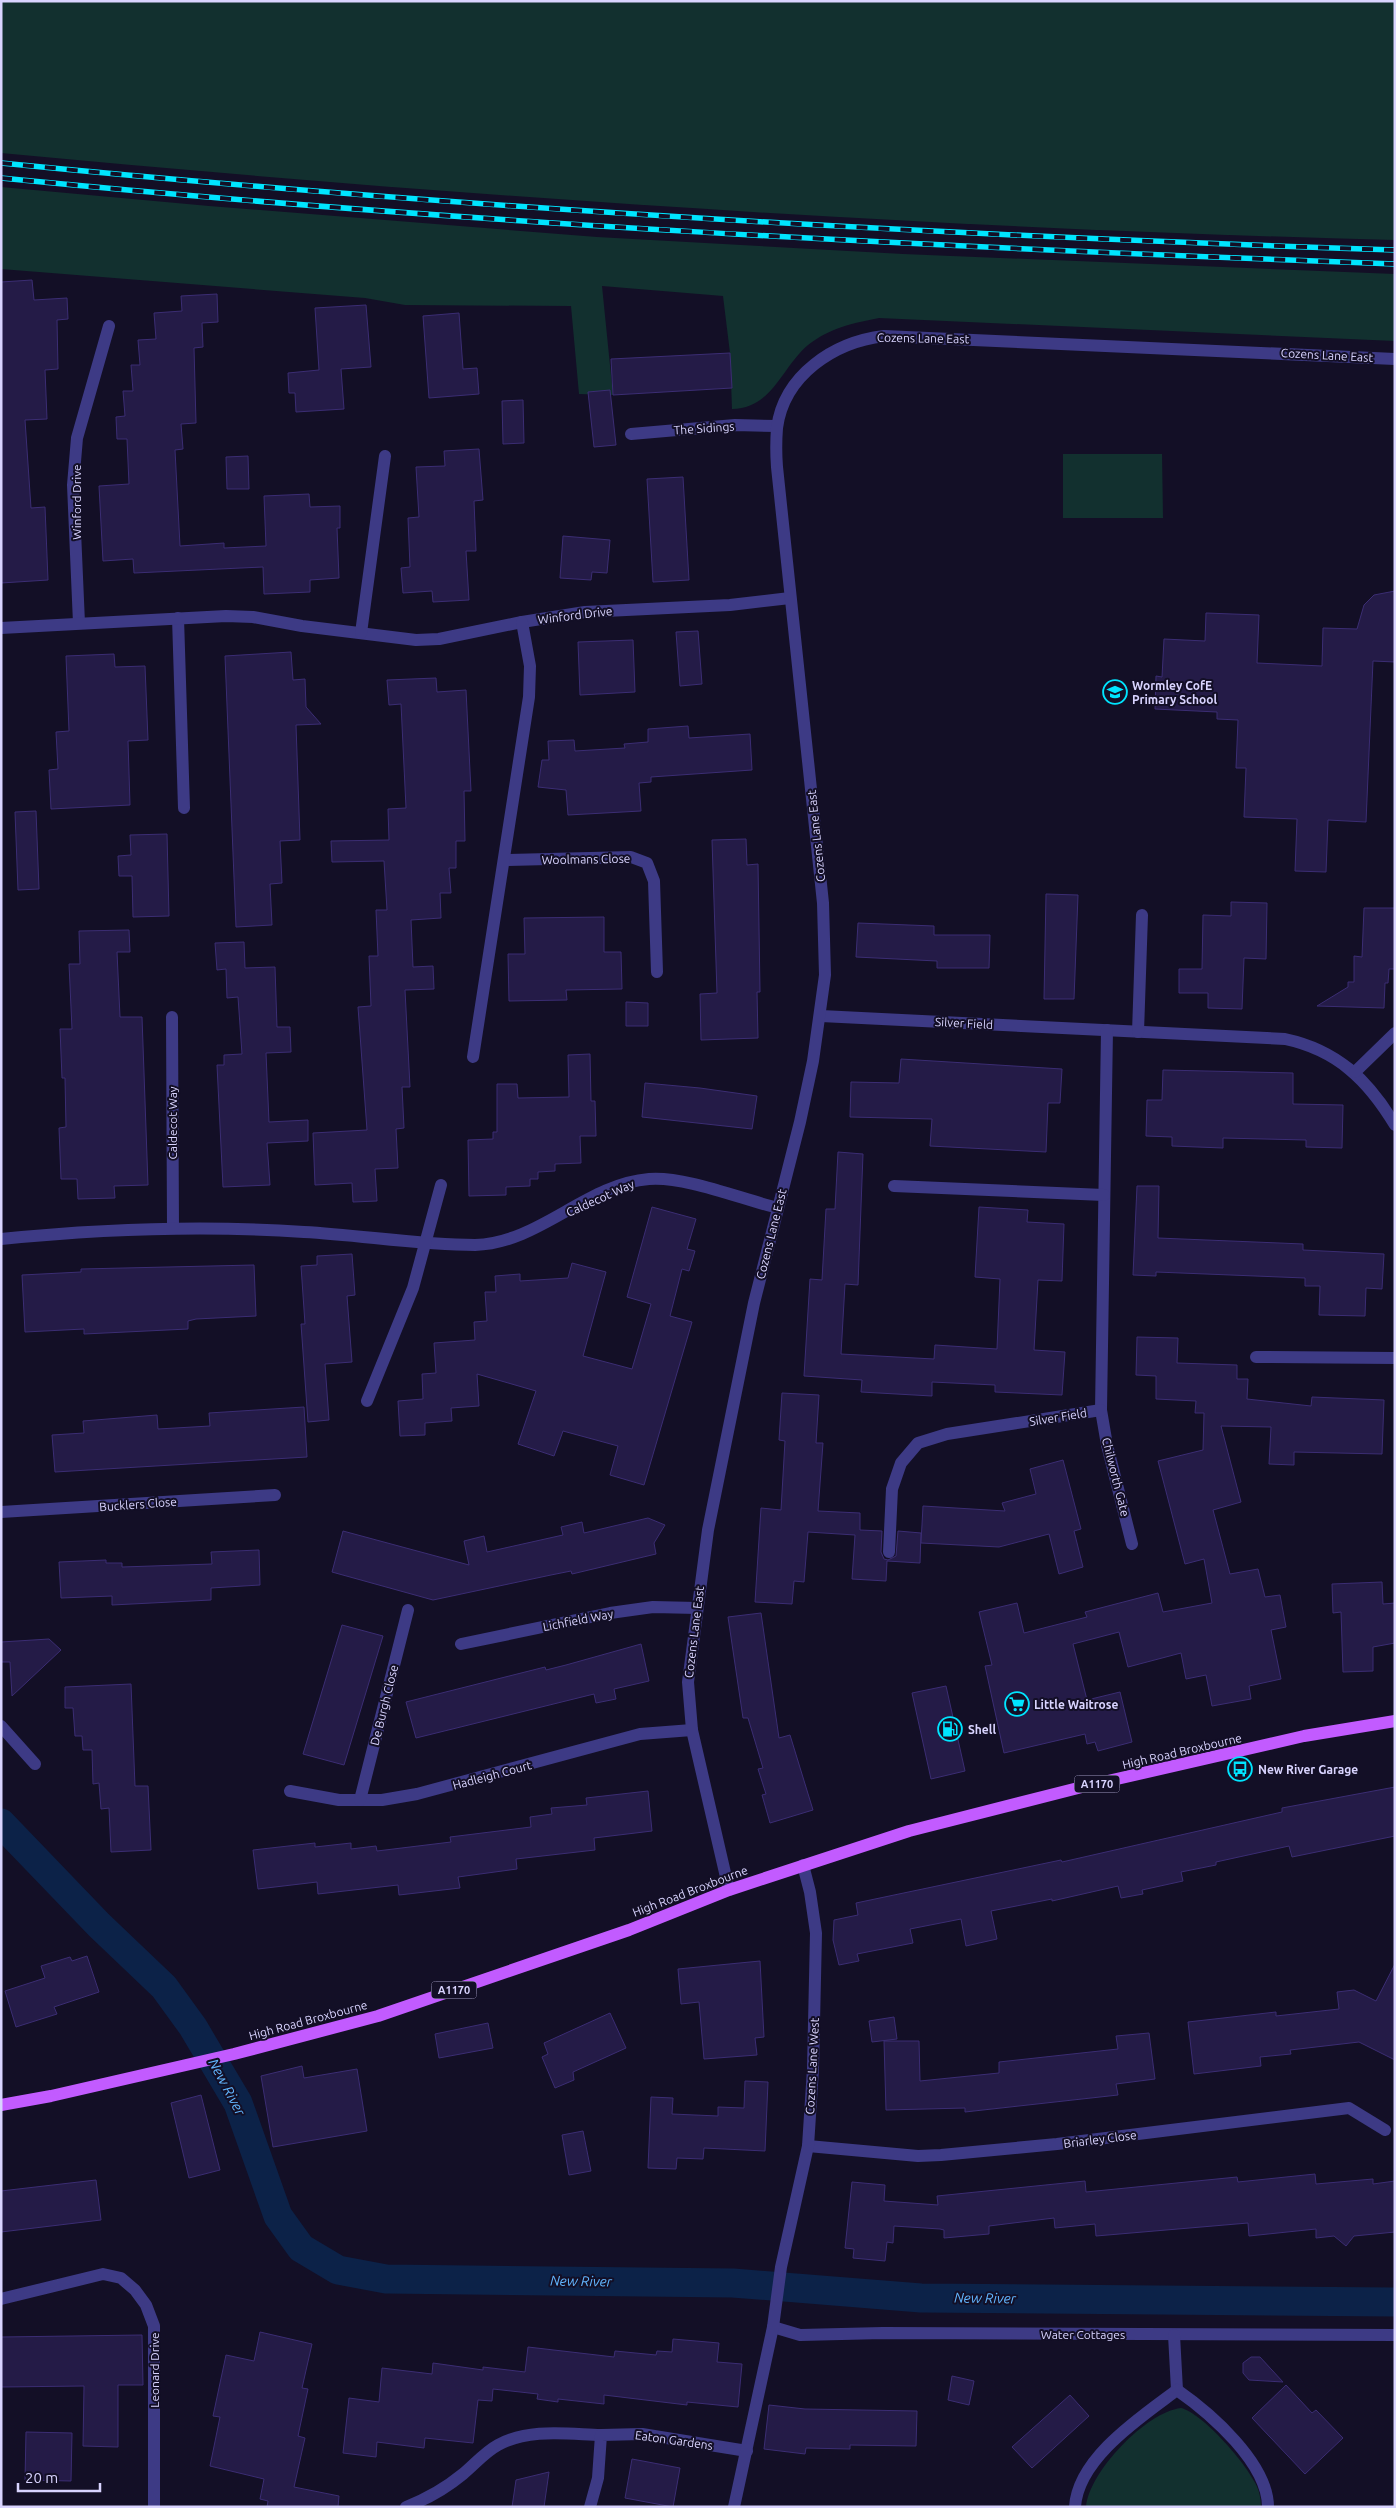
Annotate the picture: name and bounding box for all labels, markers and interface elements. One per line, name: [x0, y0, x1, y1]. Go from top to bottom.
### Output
street label: Cozens Lane East: [877, 331, 970, 345]
street label: Cozens Lane East: [1281, 346, 1374, 364]
street label: The Sidings: [673, 419, 735, 437]
street label: Winford Drive: [70, 464, 83, 540]
street label: Winford Drive: [537, 604, 613, 626]
school or university icon: Wormley CofE Primary School: [1102, 679, 1128, 705]
place label: Wormley CofE Primary School: [1132, 679, 1217, 706]
street label: Cozens Lane East: [805, 789, 827, 883]
street label: Woolmans Close: [541, 852, 631, 866]
street label: Silver Field: [935, 1015, 993, 1031]
street label: Caldecot Way: [166, 1086, 179, 1160]
street label: Caldecot Way: [564, 1177, 636, 1219]
street label: Cozens Lane East: [754, 1187, 789, 1280]
street label: Silver Field: [1028, 1406, 1088, 1428]
street label: Chilworth Gate: [1100, 1436, 1132, 1518]
street label: Bucklers Close: [99, 1495, 177, 1513]
street label: Cozens Lane East: [682, 1585, 706, 1679]
street label: Lichfield Way: [542, 1607, 614, 1633]
street label: De Burgh Close: [368, 1663, 400, 1747]
supermarket icon: Little Waitrose: [1004, 1691, 1030, 1717]
place label: Little Waitrose: [1034, 1698, 1118, 1711]
fuel station icon: Shell: [937, 1716, 963, 1742]
place label: Shell: [968, 1723, 996, 1736]
street label: High Road Broxbourne: [1121, 1731, 1243, 1771]
bus stop icon: New River Garage: [1227, 1756, 1253, 1782]
street label: Hadleigh Court: [451, 1758, 533, 1792]
place label: New River Garage: [1258, 1763, 1358, 1776]
road number: A1170: [1074, 1776, 1120, 1792]
street label: High Road Broxbourne: [631, 1863, 749, 1919]
road number: A1170: [432, 1982, 476, 1998]
street label: High Road Broxbourne: [247, 1998, 369, 2042]
street label: Cozens Lane West: [803, 2017, 821, 2115]
water label: New River: [205, 2056, 249, 2119]
street label: Briarley Close: [1063, 2128, 1137, 2150]
water label: New River: [550, 2272, 613, 2290]
water label: New River: [954, 2289, 1017, 2307]
street label: Water Cottages: [1041, 2328, 1125, 2341]
street label: Leonard Drive: [148, 2332, 161, 2408]
street label: Eaton Gardens: [634, 2428, 714, 2452]
scale bar: [18, 2460, 100, 2492]
text: 20 m: [25, 2469, 58, 2486]

